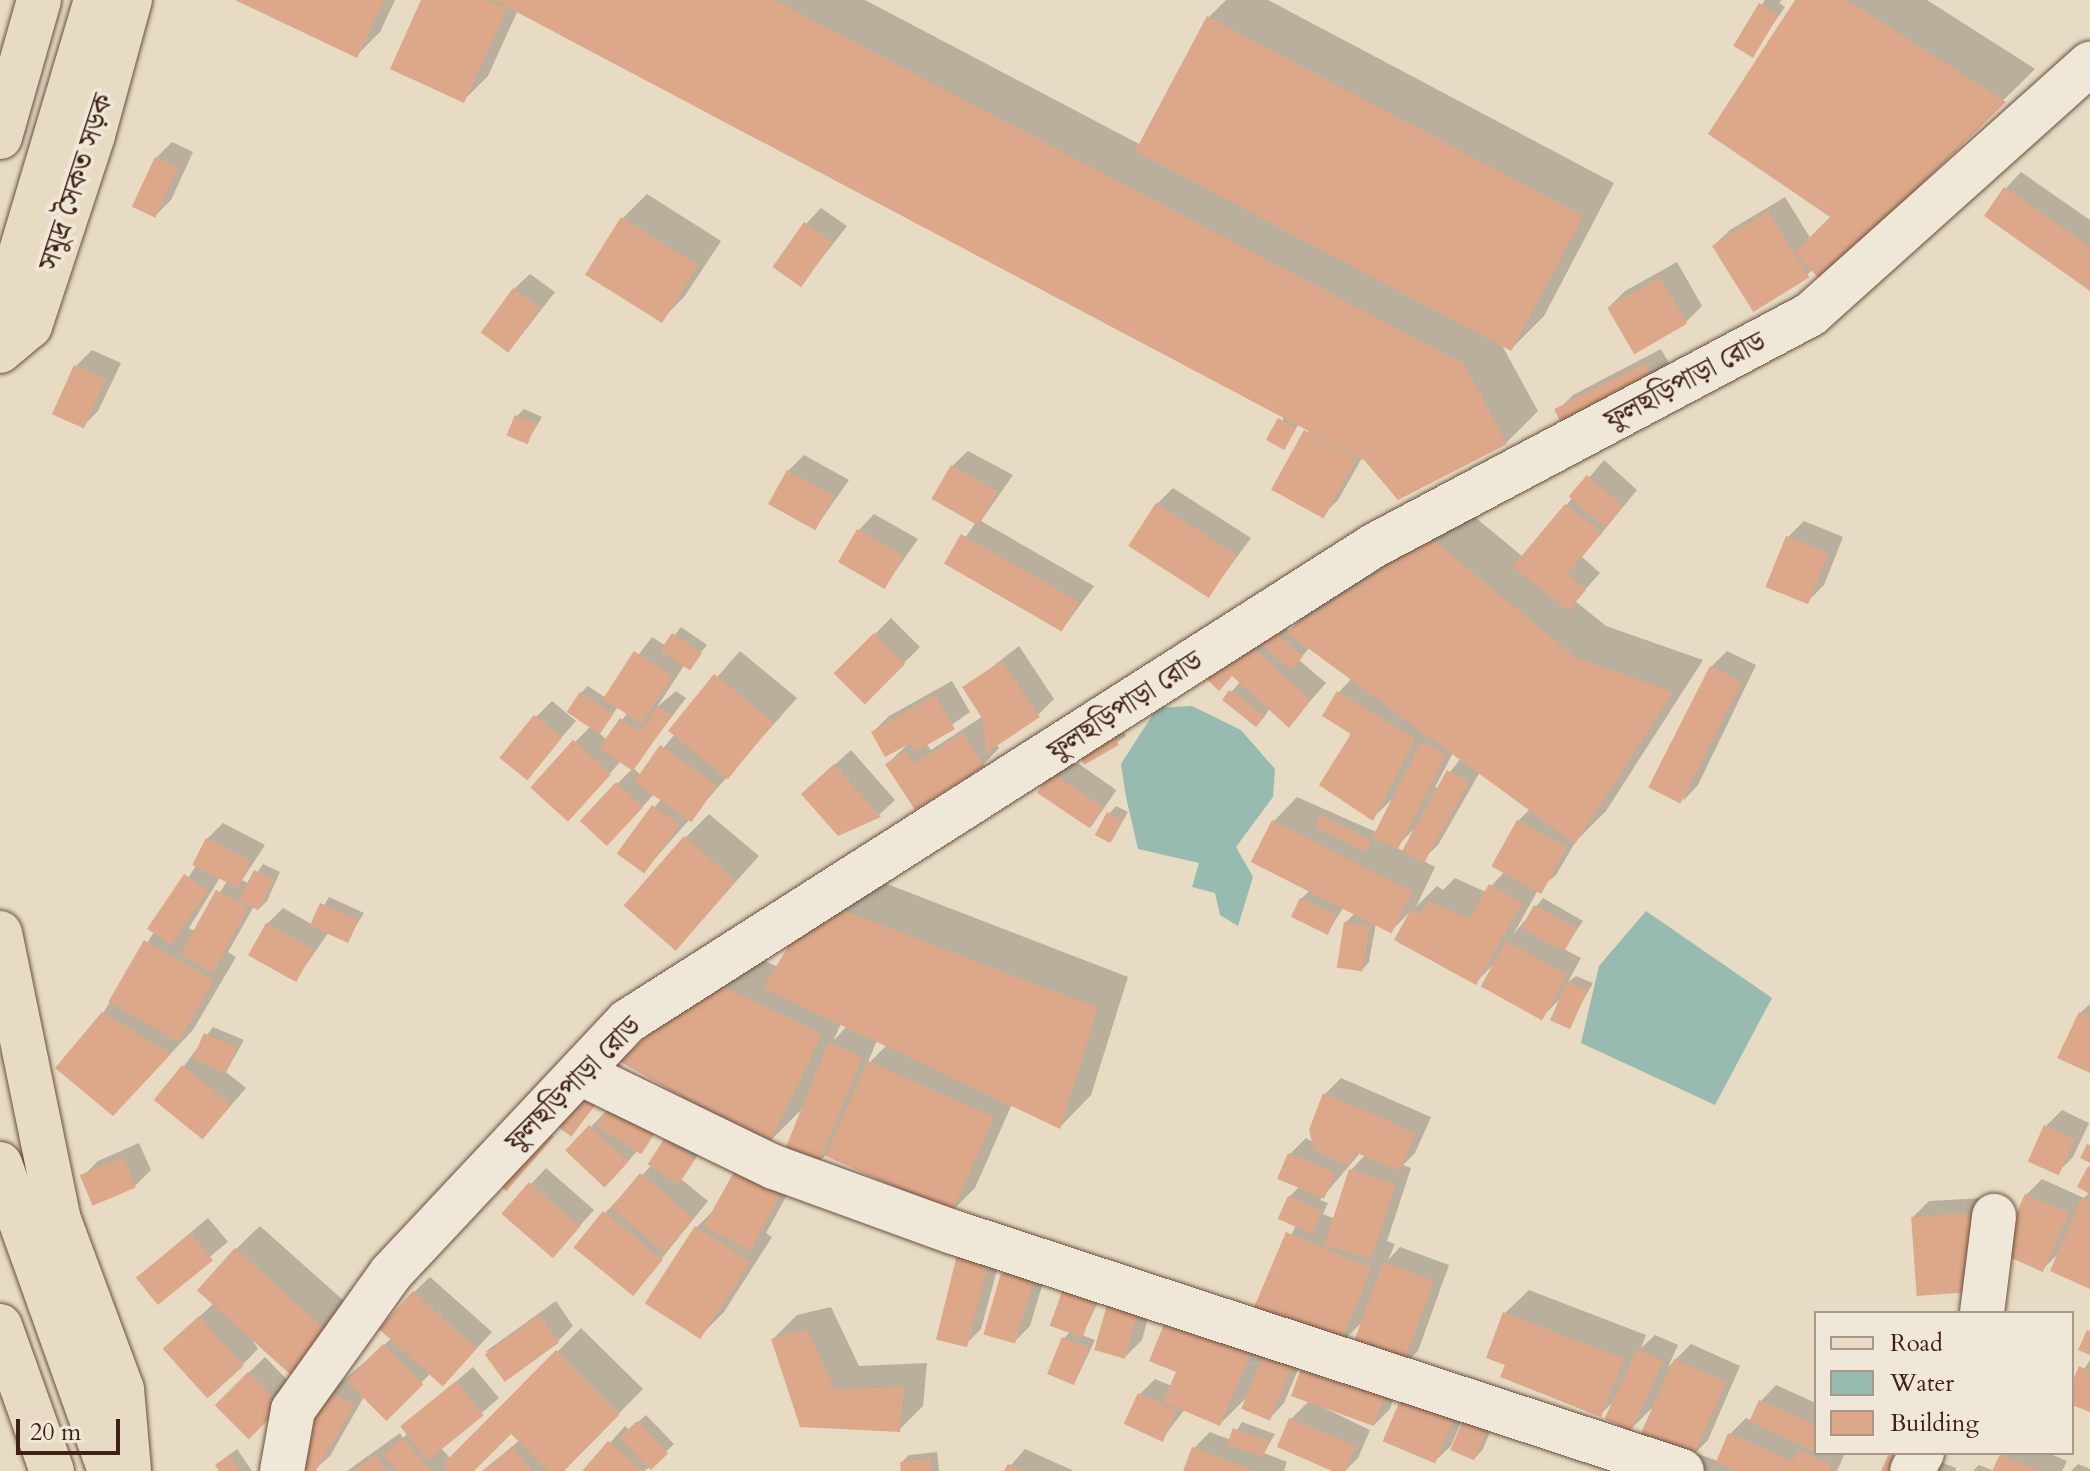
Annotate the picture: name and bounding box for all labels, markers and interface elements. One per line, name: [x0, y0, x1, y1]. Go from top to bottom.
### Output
street label: সমুদ্র সৈকত সড়ক: [32, 90, 120, 274]
street label: ফুলছড়িপাড়া রোড: [1599, 325, 1771, 437]
street label: ফুলছড়িপাড়া রোড: [1042, 644, 1208, 768]
street label: ফুলছড়িপাড়া রোড: [498, 1009, 648, 1159]
legend: [1814, 1311, 2074, 1455]
text: Road: [1890, 1327, 1943, 1360]
text: Water: [1890, 1367, 1954, 1400]
scale bar: [20, 1403, 124, 1453]
text: Building: [1890, 1407, 1979, 1440]
text: 20 m: [30, 1416, 81, 1449]

